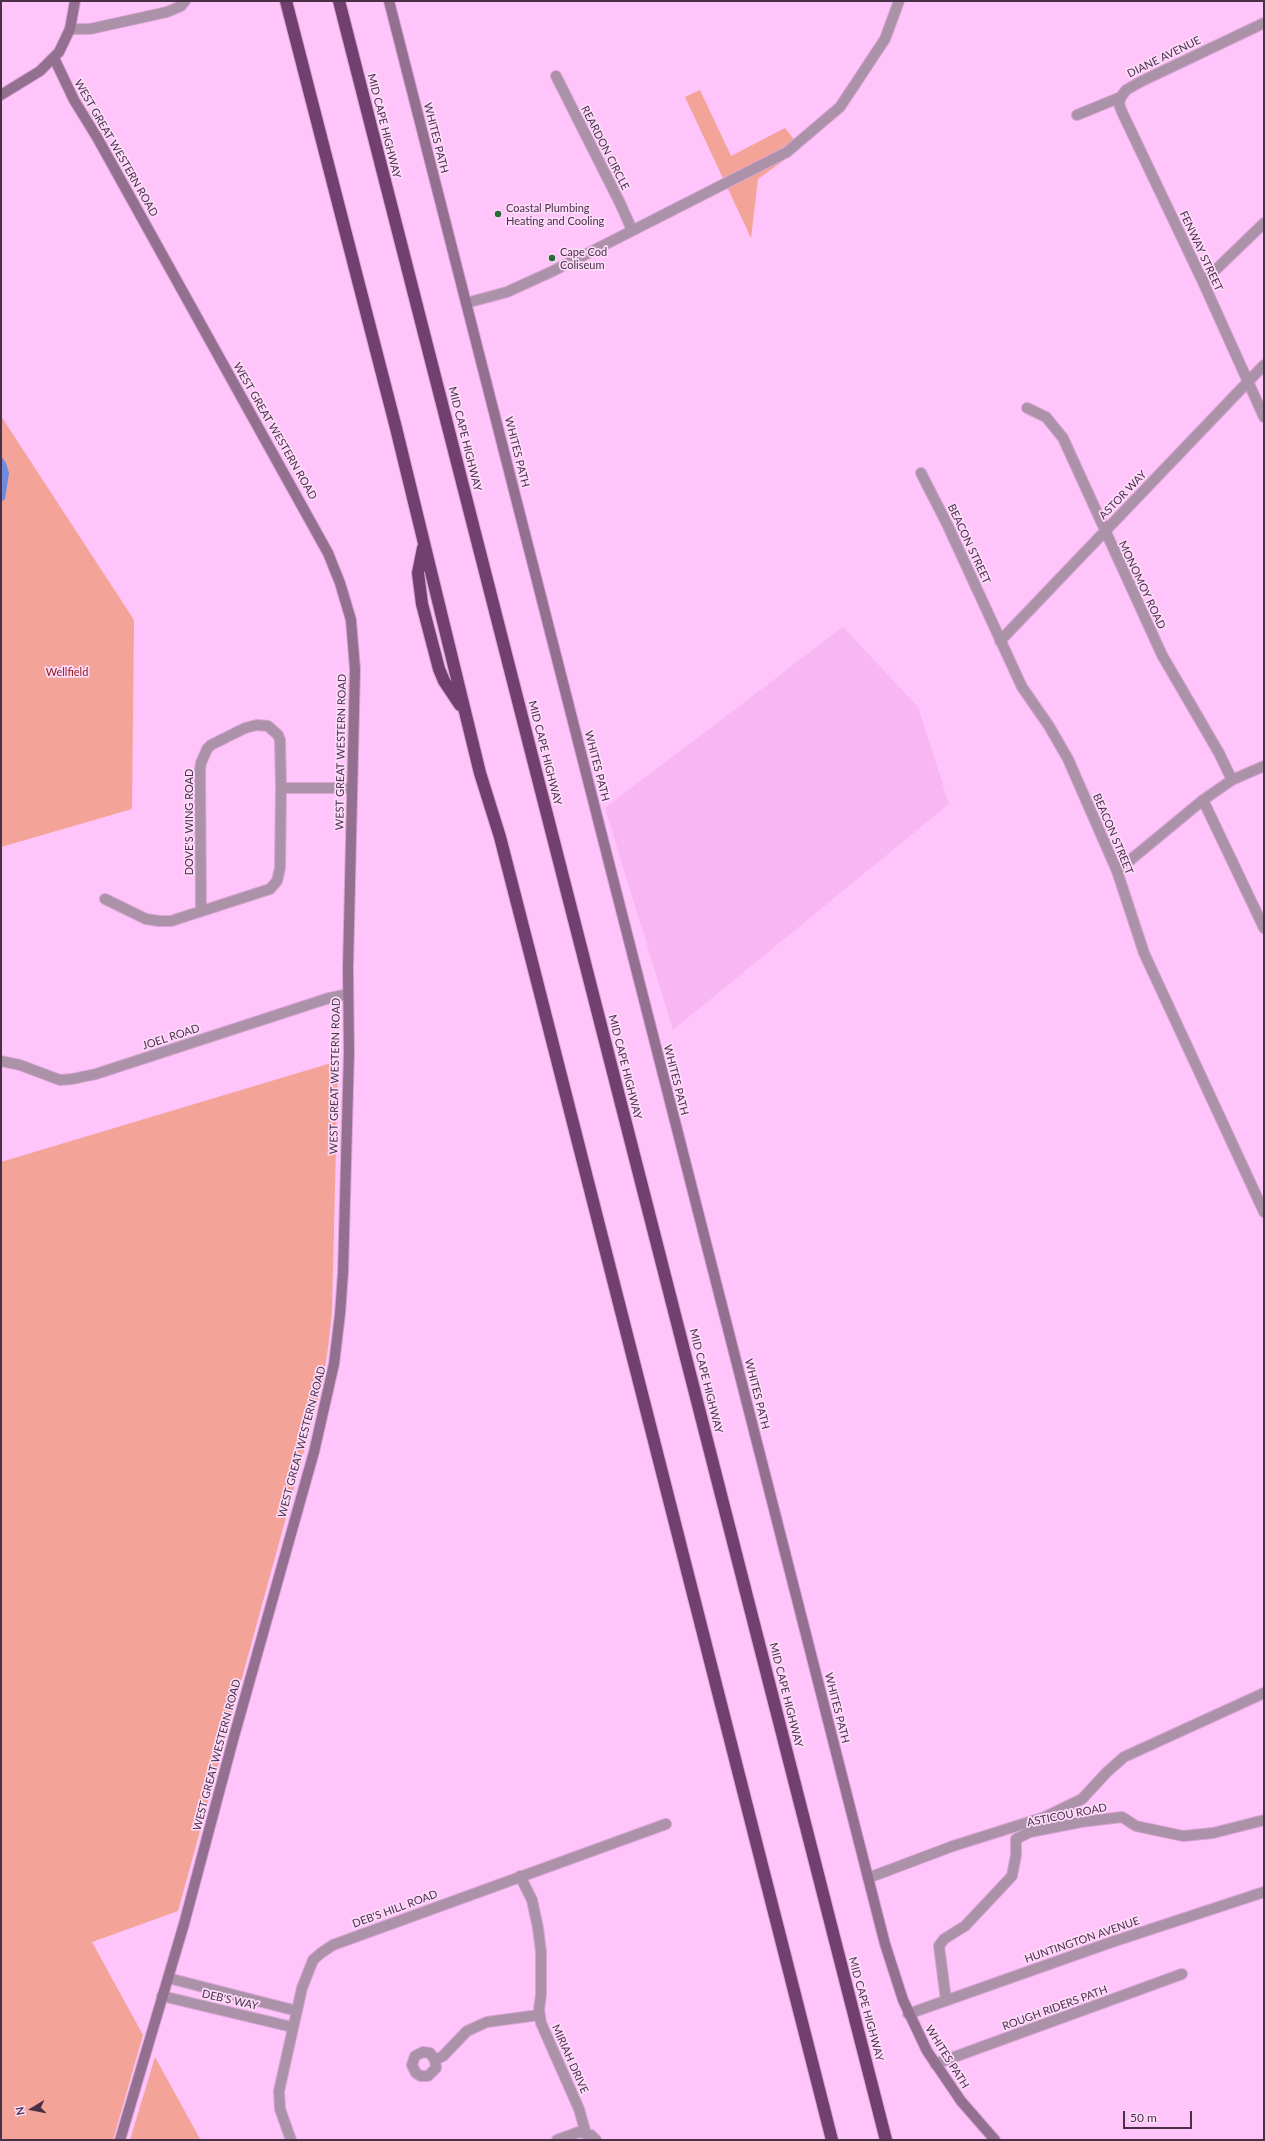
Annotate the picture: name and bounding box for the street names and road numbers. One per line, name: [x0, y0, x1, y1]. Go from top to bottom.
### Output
street label: DIANE AVENUE: [1125, 34, 1203, 80]
street label: MID CAPE HIGHWAY: [365, 72, 403, 180]
street label: WEST GREAT WESTERN ROAD: [71, 77, 161, 219]
street label: WHITES PATH: [421, 101, 451, 175]
street label: REARDON CIRCLE: [578, 104, 632, 192]
street label: FENWAY STREET: [1177, 209, 1225, 293]
street label: WEST GREAT WESTERN ROAD: [230, 360, 320, 502]
street label: MID CAPE HIGHWAY: [446, 385, 484, 493]
street label: WHITES PATH: [502, 415, 532, 489]
street label: ASTOR WAY: [1097, 468, 1149, 522]
street label: BEACON STREET: [945, 502, 993, 586]
street label: MONOMOY ROAD: [1116, 539, 1168, 631]
street label: WEST GREAT WESTERN ROAD: [333, 674, 349, 830]
street label: MID CAPE HIGHWAY: [526, 699, 564, 807]
street label: WHITES PATH: [582, 729, 612, 803]
street label: DOVE'S WING ROAD: [182, 769, 196, 875]
street label: BEACON STREET: [1090, 792, 1136, 876]
street label: WEST GREAT WESTERN ROAD: [327, 998, 343, 1154]
street label: MID CAPE HIGHWAY: [606, 1013, 644, 1121]
street label: JOEL ROAD: [141, 1022, 201, 1052]
street label: WHITES PATH: [661, 1043, 691, 1117]
street label: MID CAPE HIGHWAY: [687, 1327, 725, 1435]
street label: WHITES PATH: [742, 1357, 772, 1431]
street label: WEST GREAT WESTERN ROAD: [275, 1365, 329, 1519]
street label: MID CAPE HIGHWAY: [767, 1641, 805, 1749]
street label: WHITES PATH: [822, 1671, 852, 1745]
street label: WEST GREAT WESTERN ROAD: [190, 1678, 244, 1832]
street label: ASTICOU ROAD: [1026, 1801, 1108, 1829]
street label: DEB'S HILL ROAD: [351, 1887, 439, 1931]
street label: HUNTINGTON AVENUE: [1023, 1914, 1141, 1966]
street label: MID CAPE HIGHWAY: [846, 1955, 886, 2063]
street label: ROUGH RIDERS PATH: [1001, 1983, 1109, 2033]
street label: DEB'S WAY: [201, 1987, 259, 2013]
street label: MIRIAH DRIVE: [549, 2022, 591, 2096]
street label: WHITES PATH: [922, 2023, 972, 2091]

